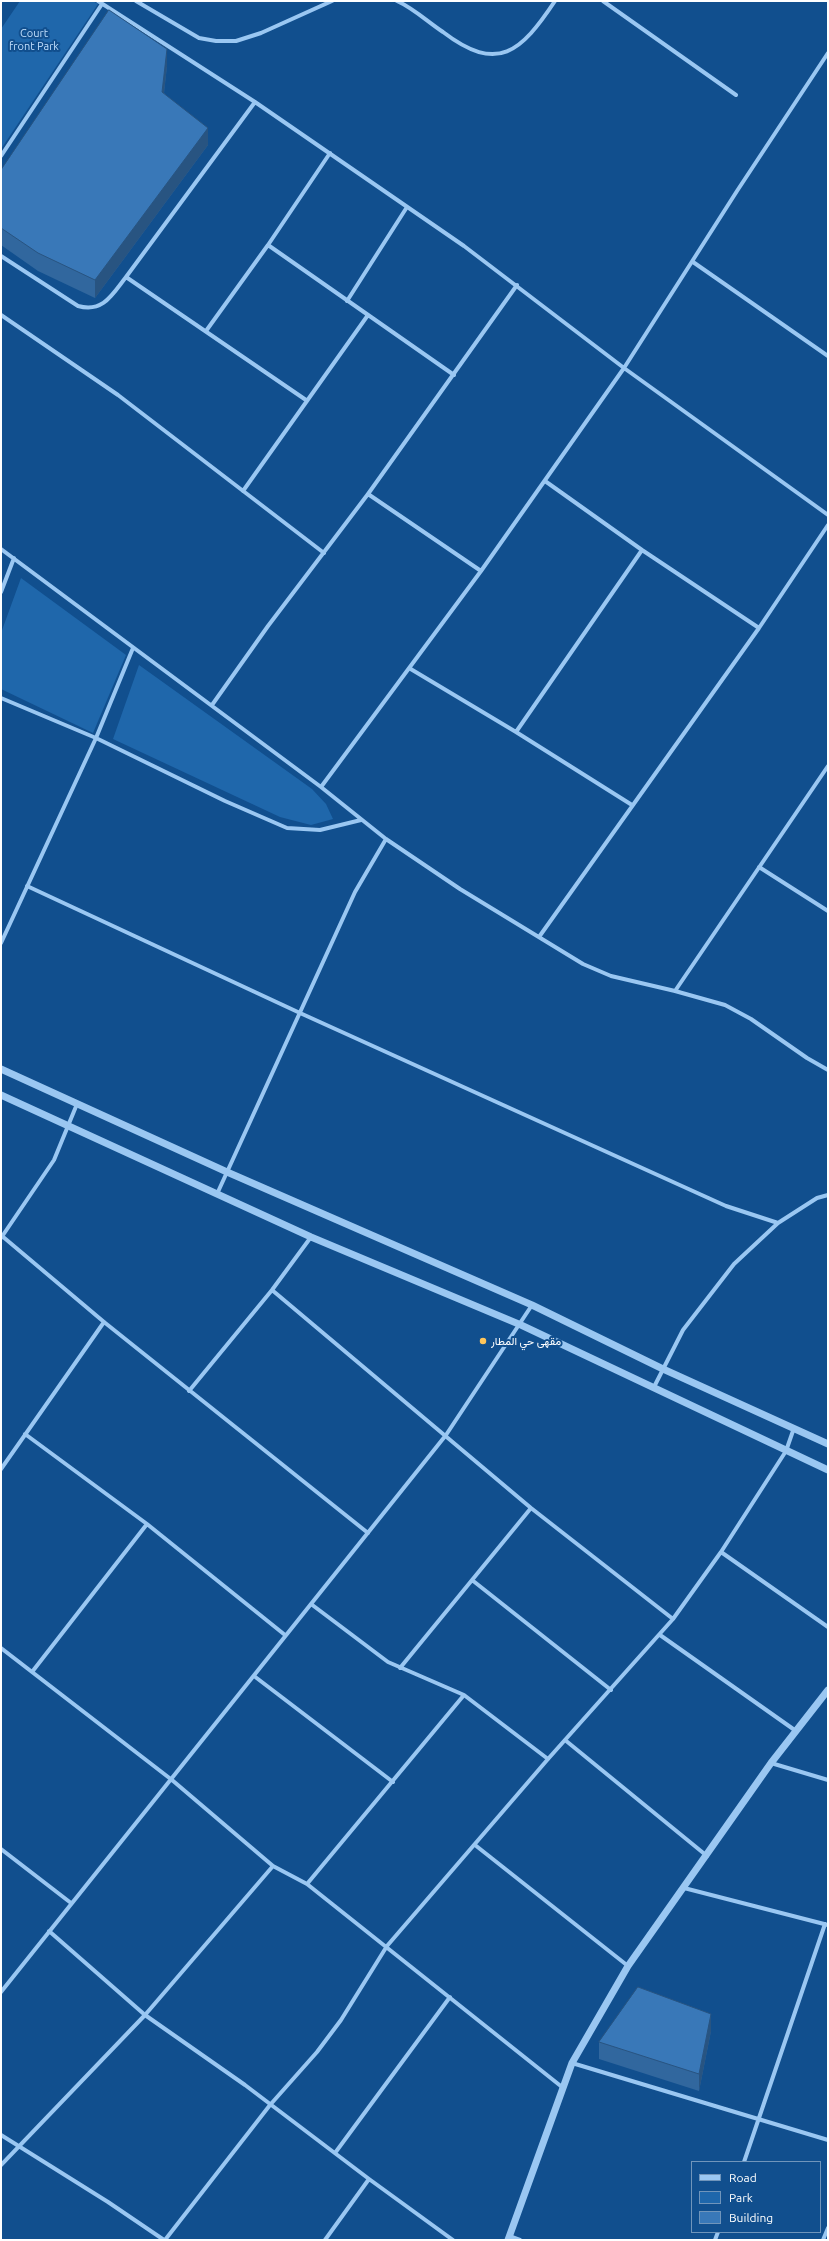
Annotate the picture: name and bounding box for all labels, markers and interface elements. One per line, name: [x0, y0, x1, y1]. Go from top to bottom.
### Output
park label: Court front Park: [9, 26, 59, 52]
place label: مقهى حي المطار: [491, 1334, 561, 1348]
marker: مقهى حي المطار: [478, 1336, 488, 1346]
legend: [691, 2161, 821, 2233]
text: Road: [729, 2171, 757, 2184]
text: Park: [729, 2191, 753, 2204]
text: Building: [729, 2211, 773, 2224]

